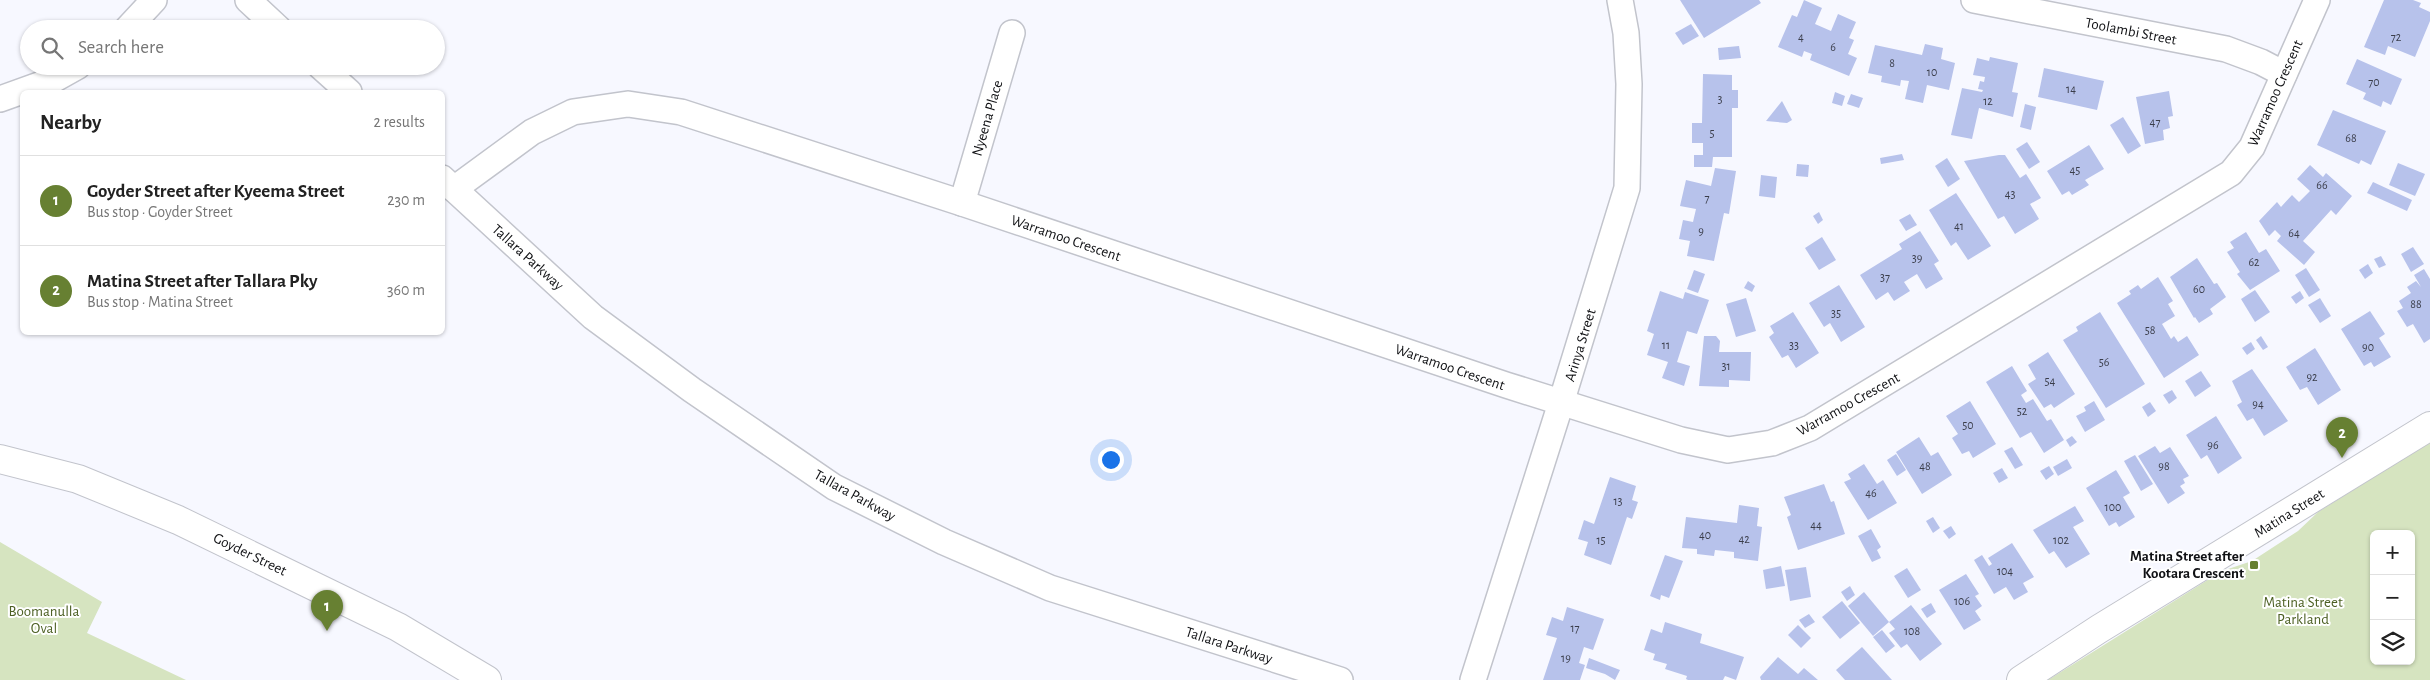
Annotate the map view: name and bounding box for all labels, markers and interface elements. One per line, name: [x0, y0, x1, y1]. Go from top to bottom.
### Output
street label: Toolambi Street: [2084, 15, 2178, 48]
search box: [20, 20, 445, 75]
house number: 4: [1798, 31, 1804, 43]
house number: 72: [2391, 31, 2402, 43]
icon: search: [38, 34, 66, 62]
street label: Warramoo Crescent: [2245, 37, 2306, 149]
text: Search here: [78, 38, 164, 57]
house number: 6: [1830, 41, 1836, 53]
house number: 8: [1889, 57, 1895, 69]
house number: 10: [1927, 66, 1937, 78]
house number: 70: [2368, 76, 2380, 88]
street label: Nyeena Place: [970, 78, 1005, 158]
house number: 14: [2066, 83, 2076, 95]
house number: 3: [1718, 93, 1723, 105]
house number: 12: [1983, 95, 1993, 107]
text: Nearby: [40, 112, 101, 133]
text: 2 results: [373, 114, 425, 130]
house number: 47: [2150, 116, 2160, 128]
house number: 5: [1709, 127, 1715, 139]
house number: 68: [2345, 132, 2357, 144]
house number: 45: [2070, 164, 2080, 176]
house number: 66: [2316, 179, 2328, 191]
text: Goyder Street after Kyeema Street: [87, 182, 345, 201]
house number: 43: [2005, 188, 2015, 200]
text: 1: [53, 192, 59, 208]
text: 230 m: [387, 192, 425, 208]
house number: 7: [1704, 192, 1710, 204]
text: Bus stop · Goyder Street: [87, 204, 233, 220]
street label: Warramoo Crescent: [1009, 213, 1123, 264]
house number: 41: [1954, 220, 1964, 232]
street label: Tallara Parkway: [489, 222, 567, 294]
house number: 9: [1698, 225, 1704, 237]
house number: 64: [2288, 227, 2300, 239]
house number: 39: [1912, 252, 1923, 264]
house number: 62: [2248, 256, 2260, 268]
house number: 37: [1880, 271, 1890, 283]
text: Matina Street after Tallara Pky: [87, 272, 318, 291]
text: 2: [52, 282, 60, 298]
text: 360 m: [387, 282, 425, 298]
house number: 60: [2193, 283, 2205, 295]
text: Bus stop · Matina Street: [87, 294, 233, 310]
house number: 88: [2410, 298, 2422, 310]
street label: Arinya Street: [1562, 307, 1599, 383]
house number: 35: [1831, 307, 1841, 319]
house number: 58: [2145, 324, 2156, 336]
house number: 11: [1662, 339, 1670, 351]
house number: 33: [1789, 339, 1799, 351]
house number: 90: [2362, 341, 2374, 353]
street label: Warramoo Crescent: [1393, 342, 1507, 393]
house number: 56: [2099, 356, 2110, 368]
house number: 31: [1721, 360, 1731, 372]
street label: Warramoo Crescent: [1794, 370, 1902, 439]
house number: 92: [2306, 371, 2318, 383]
house number: 54: [2045, 375, 2056, 387]
house number: 94: [2252, 398, 2264, 410]
house number: 52: [2017, 405, 2028, 417]
pin: 2: [2326, 417, 2358, 458]
house number: 50: [1962, 419, 1974, 431]
house number: 96: [2207, 439, 2219, 451]
your location: [1098, 447, 1124, 473]
house number: 48: [1919, 460, 1931, 472]
house number: 98: [2158, 460, 2170, 472]
street label: Tallara Parkway: [812, 467, 898, 524]
street label: Matina Street: [2252, 486, 2327, 541]
house number: 46: [1865, 487, 1877, 499]
house number: 13: [1613, 495, 1623, 507]
house number: 100: [2105, 501, 2121, 513]
house number: 44: [1810, 519, 1822, 531]
house number: 40: [1699, 529, 1711, 541]
street label: Goyder Street: [211, 530, 289, 579]
map controls: [2370, 530, 2415, 665]
button: +: [2370, 530, 2415, 575]
house number: 42: [1738, 533, 1750, 545]
house number: 15: [1596, 534, 1606, 546]
house number: 102: [2053, 534, 2069, 546]
place label: Matina Street after Kootara Crescent: [2130, 549, 2245, 581]
marker: Matina Street after Kootara Crescent: [2248, 559, 2260, 571]
house number: 104: [1997, 565, 2013, 577]
button: −: [2370, 575, 2415, 620]
pin: 1: [311, 590, 343, 631]
house number: 106: [1954, 595, 1970, 607]
park label: Matina Street Parkland: [2263, 595, 2343, 627]
park label: Boomanulla Oval: [9, 604, 80, 636]
button: layers: [2370, 620, 2415, 665]
house number: 17: [1570, 622, 1580, 634]
street label: Tallara Parkway: [1183, 624, 1275, 667]
house number: 108: [1904, 625, 1920, 637]
house number: 19: [1561, 652, 1571, 664]

